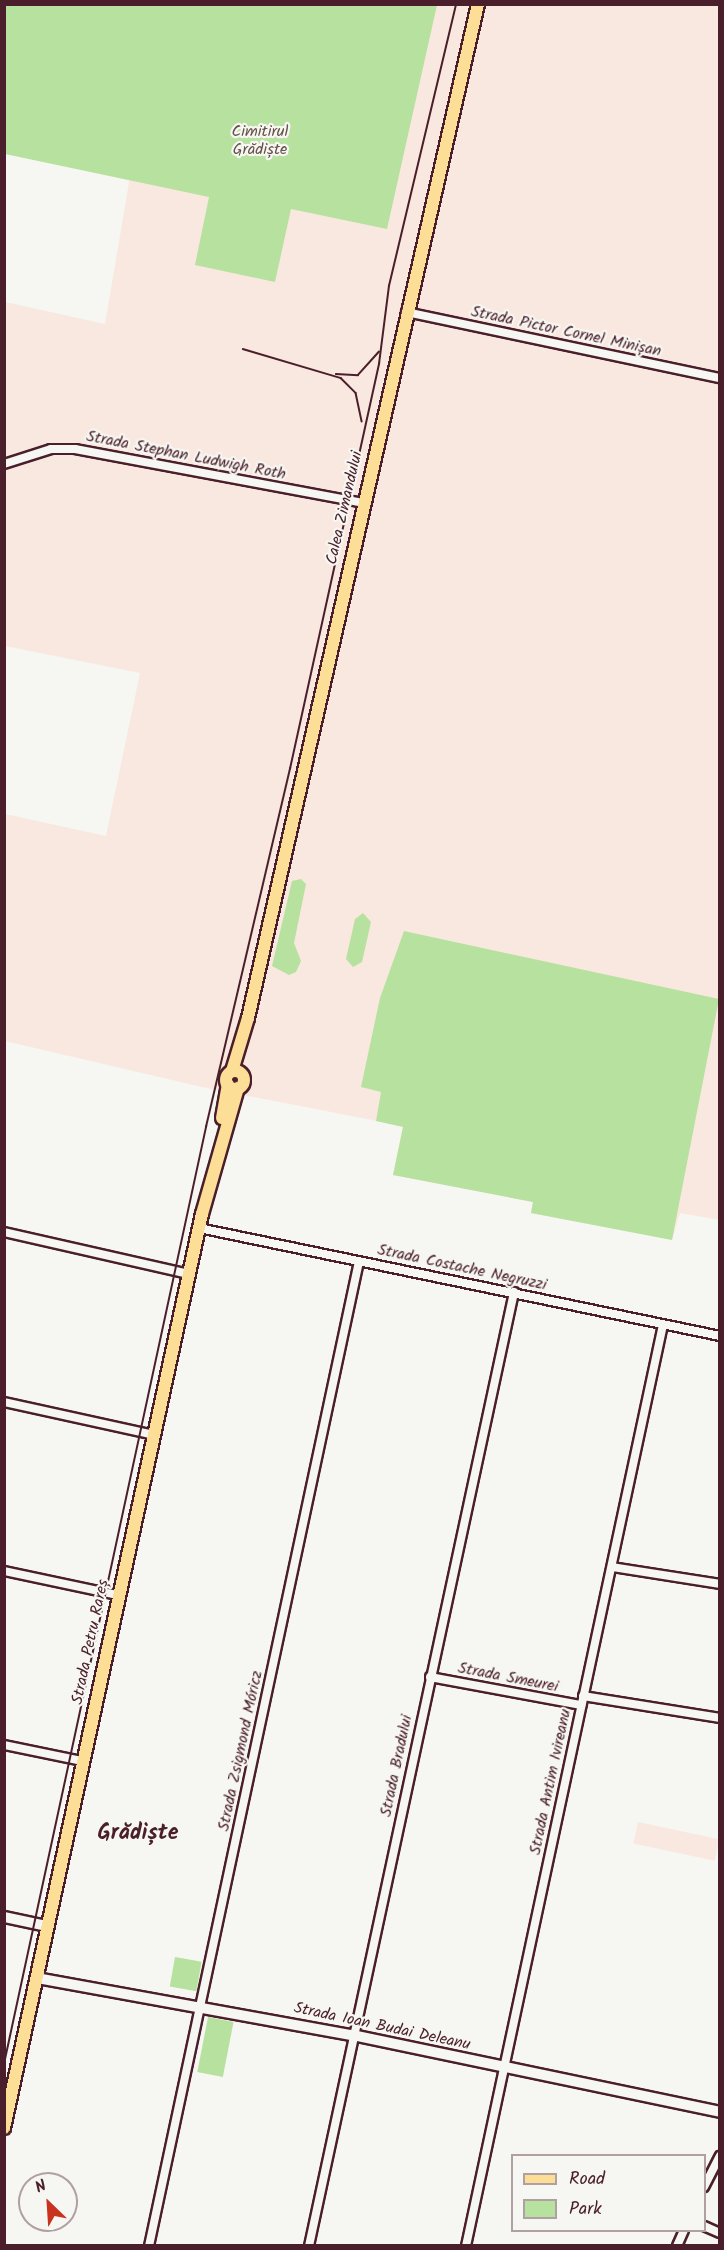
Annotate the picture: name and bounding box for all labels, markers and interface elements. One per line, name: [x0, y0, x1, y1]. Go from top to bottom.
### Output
park label: Cimitirul Grădiște: [232, 122, 288, 160]
street label: Strada Pictor Cornel Minișan: [469, 302, 663, 362]
street label: Strada Stephan Ludwigh Roth: [85, 427, 287, 485]
street label: Calea Zimandului: [323, 449, 367, 567]
street label: Strada Costache Negruzzi: [376, 1241, 548, 1295]
street label: Strada Petru Rareș: [68, 1578, 114, 1706]
street label: Strada Smeurei: [456, 1659, 560, 1697]
street label: Strada Zsigmond Móricz: [215, 1669, 267, 1833]
street label: Strada Antim Ivireanu: [526, 1707, 576, 1857]
street label: Strada Bradului: [377, 1713, 417, 1819]
district label: Grădiște: [97, 1821, 179, 1847]
street label: Strada Ioan Budai Deleanu: [292, 1999, 472, 2055]
legend: [511, 2154, 706, 2232]
text: Road: [569, 2165, 605, 2194]
north arrow: [18, 2172, 78, 2232]
text: N: [31, 2174, 51, 2201]
text: Park: [569, 2195, 602, 2224]

